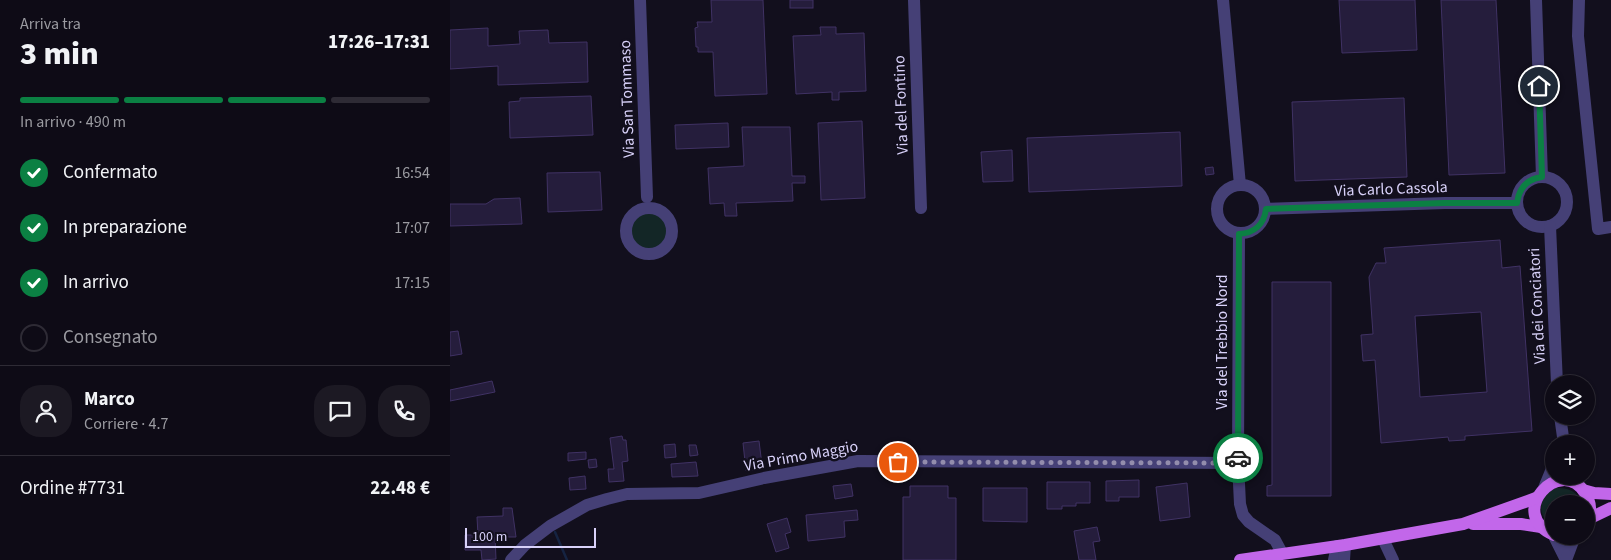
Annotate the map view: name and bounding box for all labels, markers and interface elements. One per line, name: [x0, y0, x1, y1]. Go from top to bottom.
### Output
text: Arriva tra: [20, 13, 81, 35]
text: 17:26–17:31: [328, 29, 430, 56]
text: 3 min: [20, 31, 99, 77]
street label: Via San Tommaso: [614, 40, 640, 158]
street label: Via del Fontino: [888, 55, 914, 155]
pin: [1518, 65, 1560, 107]
icon: home: [1525, 72, 1553, 100]
text: In arrivo · 490 m: [20, 111, 126, 133]
icon: check: [20, 159, 48, 187]
text: Confermato: [63, 159, 157, 186]
text: 16:54: [394, 162, 430, 184]
street label: Via Carlo Cassola: [1334, 176, 1448, 202]
icon: check: [20, 214, 48, 242]
text: In preparazione: [63, 214, 187, 241]
text: 17:07: [394, 217, 430, 239]
street label: Via dei Conciatori: [1523, 247, 1551, 365]
icon: check: [20, 269, 48, 297]
text: In arrivo: [63, 269, 129, 296]
text: 17:15: [394, 272, 430, 294]
street label: Via del Trebbio Nord: [1211, 274, 1233, 410]
text: Consegnato: [63, 324, 157, 351]
map controls: [1545, 375, 1595, 545]
button: layers: [1545, 375, 1595, 425]
button: person: [20, 385, 72, 437]
button: chat: [314, 385, 366, 437]
button: phone: [378, 385, 430, 437]
text: Marco: [84, 386, 135, 413]
text: Corriere · 4.7: [84, 413, 168, 435]
courier: [1213, 433, 1263, 483]
street label: Via Primo Maggio: [742, 435, 860, 477]
button: +: [1545, 435, 1595, 485]
pin: [877, 441, 919, 483]
icon: car: [1224, 444, 1252, 472]
icon: bag: [884, 448, 912, 476]
text: Ordine #7731: [20, 475, 125, 502]
text: 22.48 €: [370, 475, 430, 502]
button: −: [1545, 495, 1595, 545]
scale bar: [465, 525, 596, 548]
text: 100 m: [472, 527, 507, 547]

